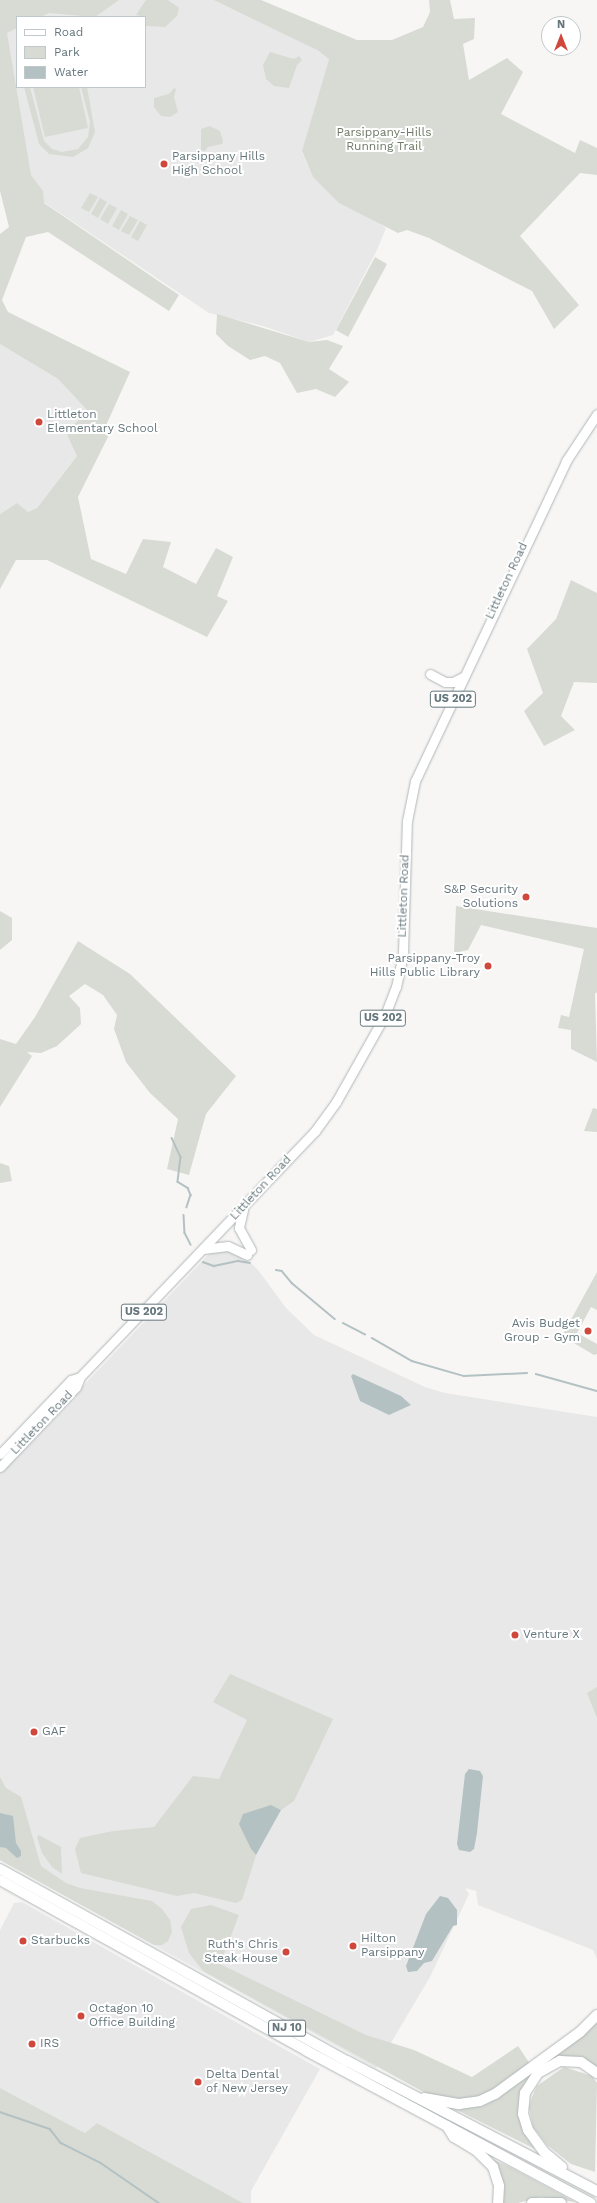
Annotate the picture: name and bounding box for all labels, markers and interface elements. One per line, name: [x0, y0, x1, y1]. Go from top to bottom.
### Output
legend: [16, 16, 146, 88]
north arrow: [541, 16, 581, 56]
text: N: [557, 18, 565, 31]
text: Road: [54, 25, 83, 39]
text: Park: [54, 45, 80, 59]
text: Water: [54, 65, 88, 79]
park label: Parsippany-Hills Running Trail: [336, 126, 432, 154]
place label: Parsippany Hills High School: [172, 150, 265, 178]
marker: Parsippany Hills High School: [159, 159, 169, 169]
place label: Littleton Elementary School: [47, 408, 158, 436]
marker: Littleton Elementary School: [34, 417, 44, 427]
street label: Littleton Road: [483, 540, 531, 622]
road number: US 202: [429, 690, 477, 708]
street label: Littleton Road: [395, 854, 413, 938]
place label: S&P Security Solutions: [443, 883, 518, 911]
marker: S&P Security Solutions: [521, 892, 531, 902]
place label: Parsippany-Troy Hills Public Library: [370, 952, 480, 980]
marker: Parsippany-Troy Hills Public Library: [483, 961, 493, 971]
road number: US 202: [359, 1009, 407, 1027]
street label: Littleton Road: [227, 1153, 295, 1223]
road number: US 202: [120, 1303, 168, 1321]
place label: Avis Budget Group - Gym: [504, 1317, 580, 1345]
marker: Avis Budget Group - Gym: [583, 1326, 593, 1336]
street label: Littleton Road: [8, 1388, 76, 1458]
place label: Venture X: [523, 1628, 580, 1642]
marker: Venture X: [510, 1630, 520, 1640]
place label: GAF: [42, 1725, 66, 1739]
marker: GAF: [29, 1727, 39, 1737]
place label: Hilton Parsippany: [361, 1932, 425, 1960]
place label: Starbucks: [31, 1934, 90, 1948]
marker: Starbucks: [18, 1936, 28, 1946]
place label: Ruth's Chris Steak House: [204, 1938, 278, 1966]
marker: Hilton Parsippany: [348, 1941, 358, 1951]
marker: Ruth's Chris Steak House: [281, 1947, 291, 1957]
place label: Octagon 10 Office Building: [89, 2002, 175, 2030]
marker: Octagon 10 Office Building: [76, 2011, 86, 2021]
road number: NJ 10: [268, 2019, 306, 2037]
place label: IRS: [40, 2037, 59, 2051]
marker: IRS: [27, 2039, 37, 2049]
place label: Delta Dental of New Jersey: [206, 2068, 289, 2096]
marker: Delta Dental of New Jersey: [193, 2077, 203, 2087]

